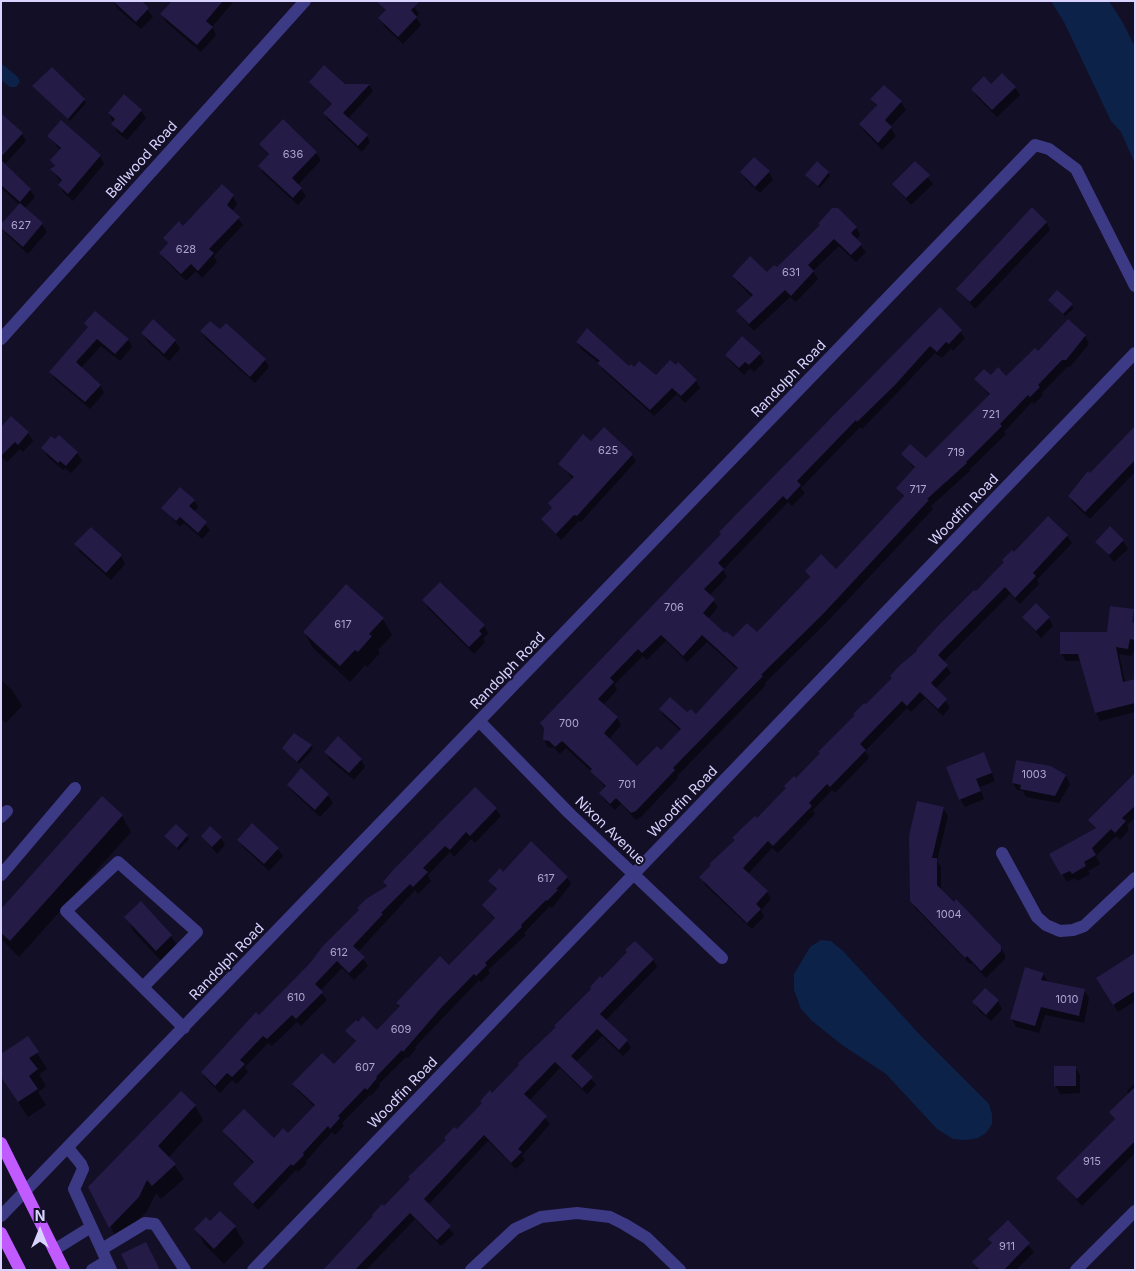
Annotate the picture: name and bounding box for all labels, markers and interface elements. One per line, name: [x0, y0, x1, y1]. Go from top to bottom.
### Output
street label: Bellwood Road: [103, 118, 181, 202]
house number: 636: [283, 148, 303, 162]
house number: 627: [11, 219, 31, 233]
house number: 628: [176, 243, 196, 257]
house number: 631: [782, 266, 800, 280]
street label: Randolph Road: [748, 337, 830, 421]
house number: 721: [982, 408, 1000, 422]
house number: 625: [598, 444, 618, 458]
house number: 719: [947, 446, 965, 460]
street label: Woodfin Road: [926, 471, 1002, 549]
house number: 717: [910, 483, 926, 497]
house number: 706: [664, 601, 684, 615]
house number: 617: [334, 618, 352, 632]
street label: Randolph Road: [467, 629, 549, 713]
house number: 700: [559, 717, 579, 731]
street label: Woodfin Road: [645, 763, 721, 841]
house number: 1003: [1021, 768, 1047, 782]
house number: 701: [618, 778, 636, 792]
street label: Nixon Avenue: [571, 793, 649, 869]
house number: 617: [537, 872, 555, 886]
house number: 1004: [936, 908, 962, 922]
street label: Randolph Road: [186, 920, 268, 1004]
house number: 612: [330, 946, 348, 960]
house number: 610: [287, 991, 305, 1005]
house number: 1010: [1056, 993, 1078, 1007]
house number: 609: [391, 1023, 411, 1037]
street label: Woodfin Road: [365, 1054, 441, 1132]
house number: 607: [355, 1061, 375, 1075]
house number: 915: [1083, 1155, 1101, 1169]
north arrow: [15, 1206, 65, 1256]
text: N: [35, 1207, 45, 1224]
house number: 911: [999, 1240, 1015, 1254]

